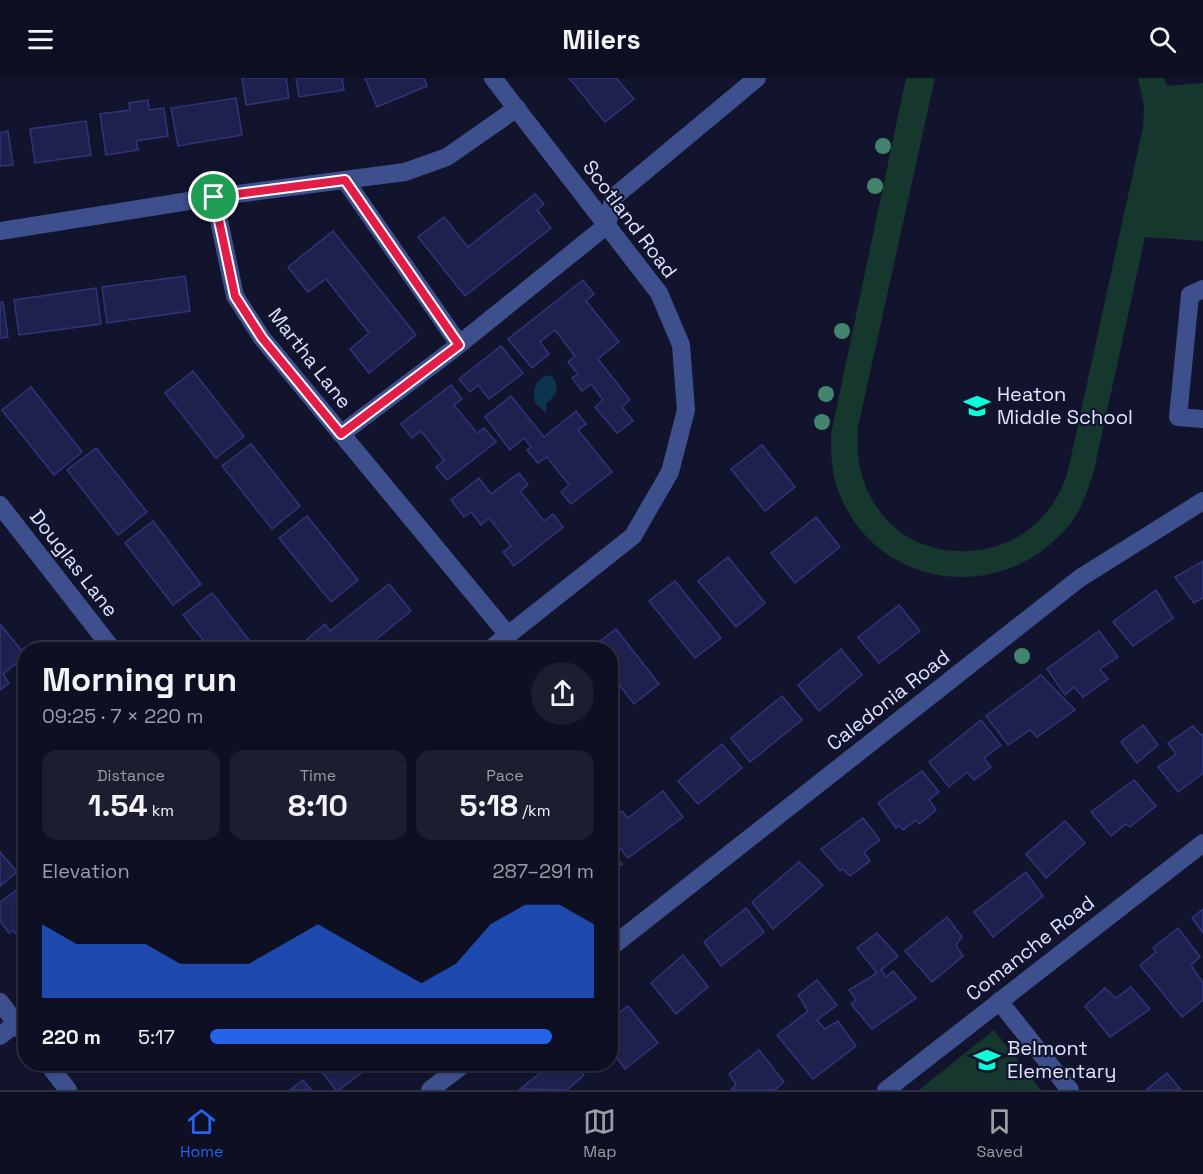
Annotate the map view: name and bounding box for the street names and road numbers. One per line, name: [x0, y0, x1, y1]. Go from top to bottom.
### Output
street label: Scotland Road: [577, 155, 683, 283]
street label: Martha Lane: [263, 302, 357, 414]
street label: Douglas Lane: [24, 504, 124, 622]
street label: Caledonia Road: [821, 644, 955, 756]
street label: Comanche Road: [960, 890, 1100, 1006]

